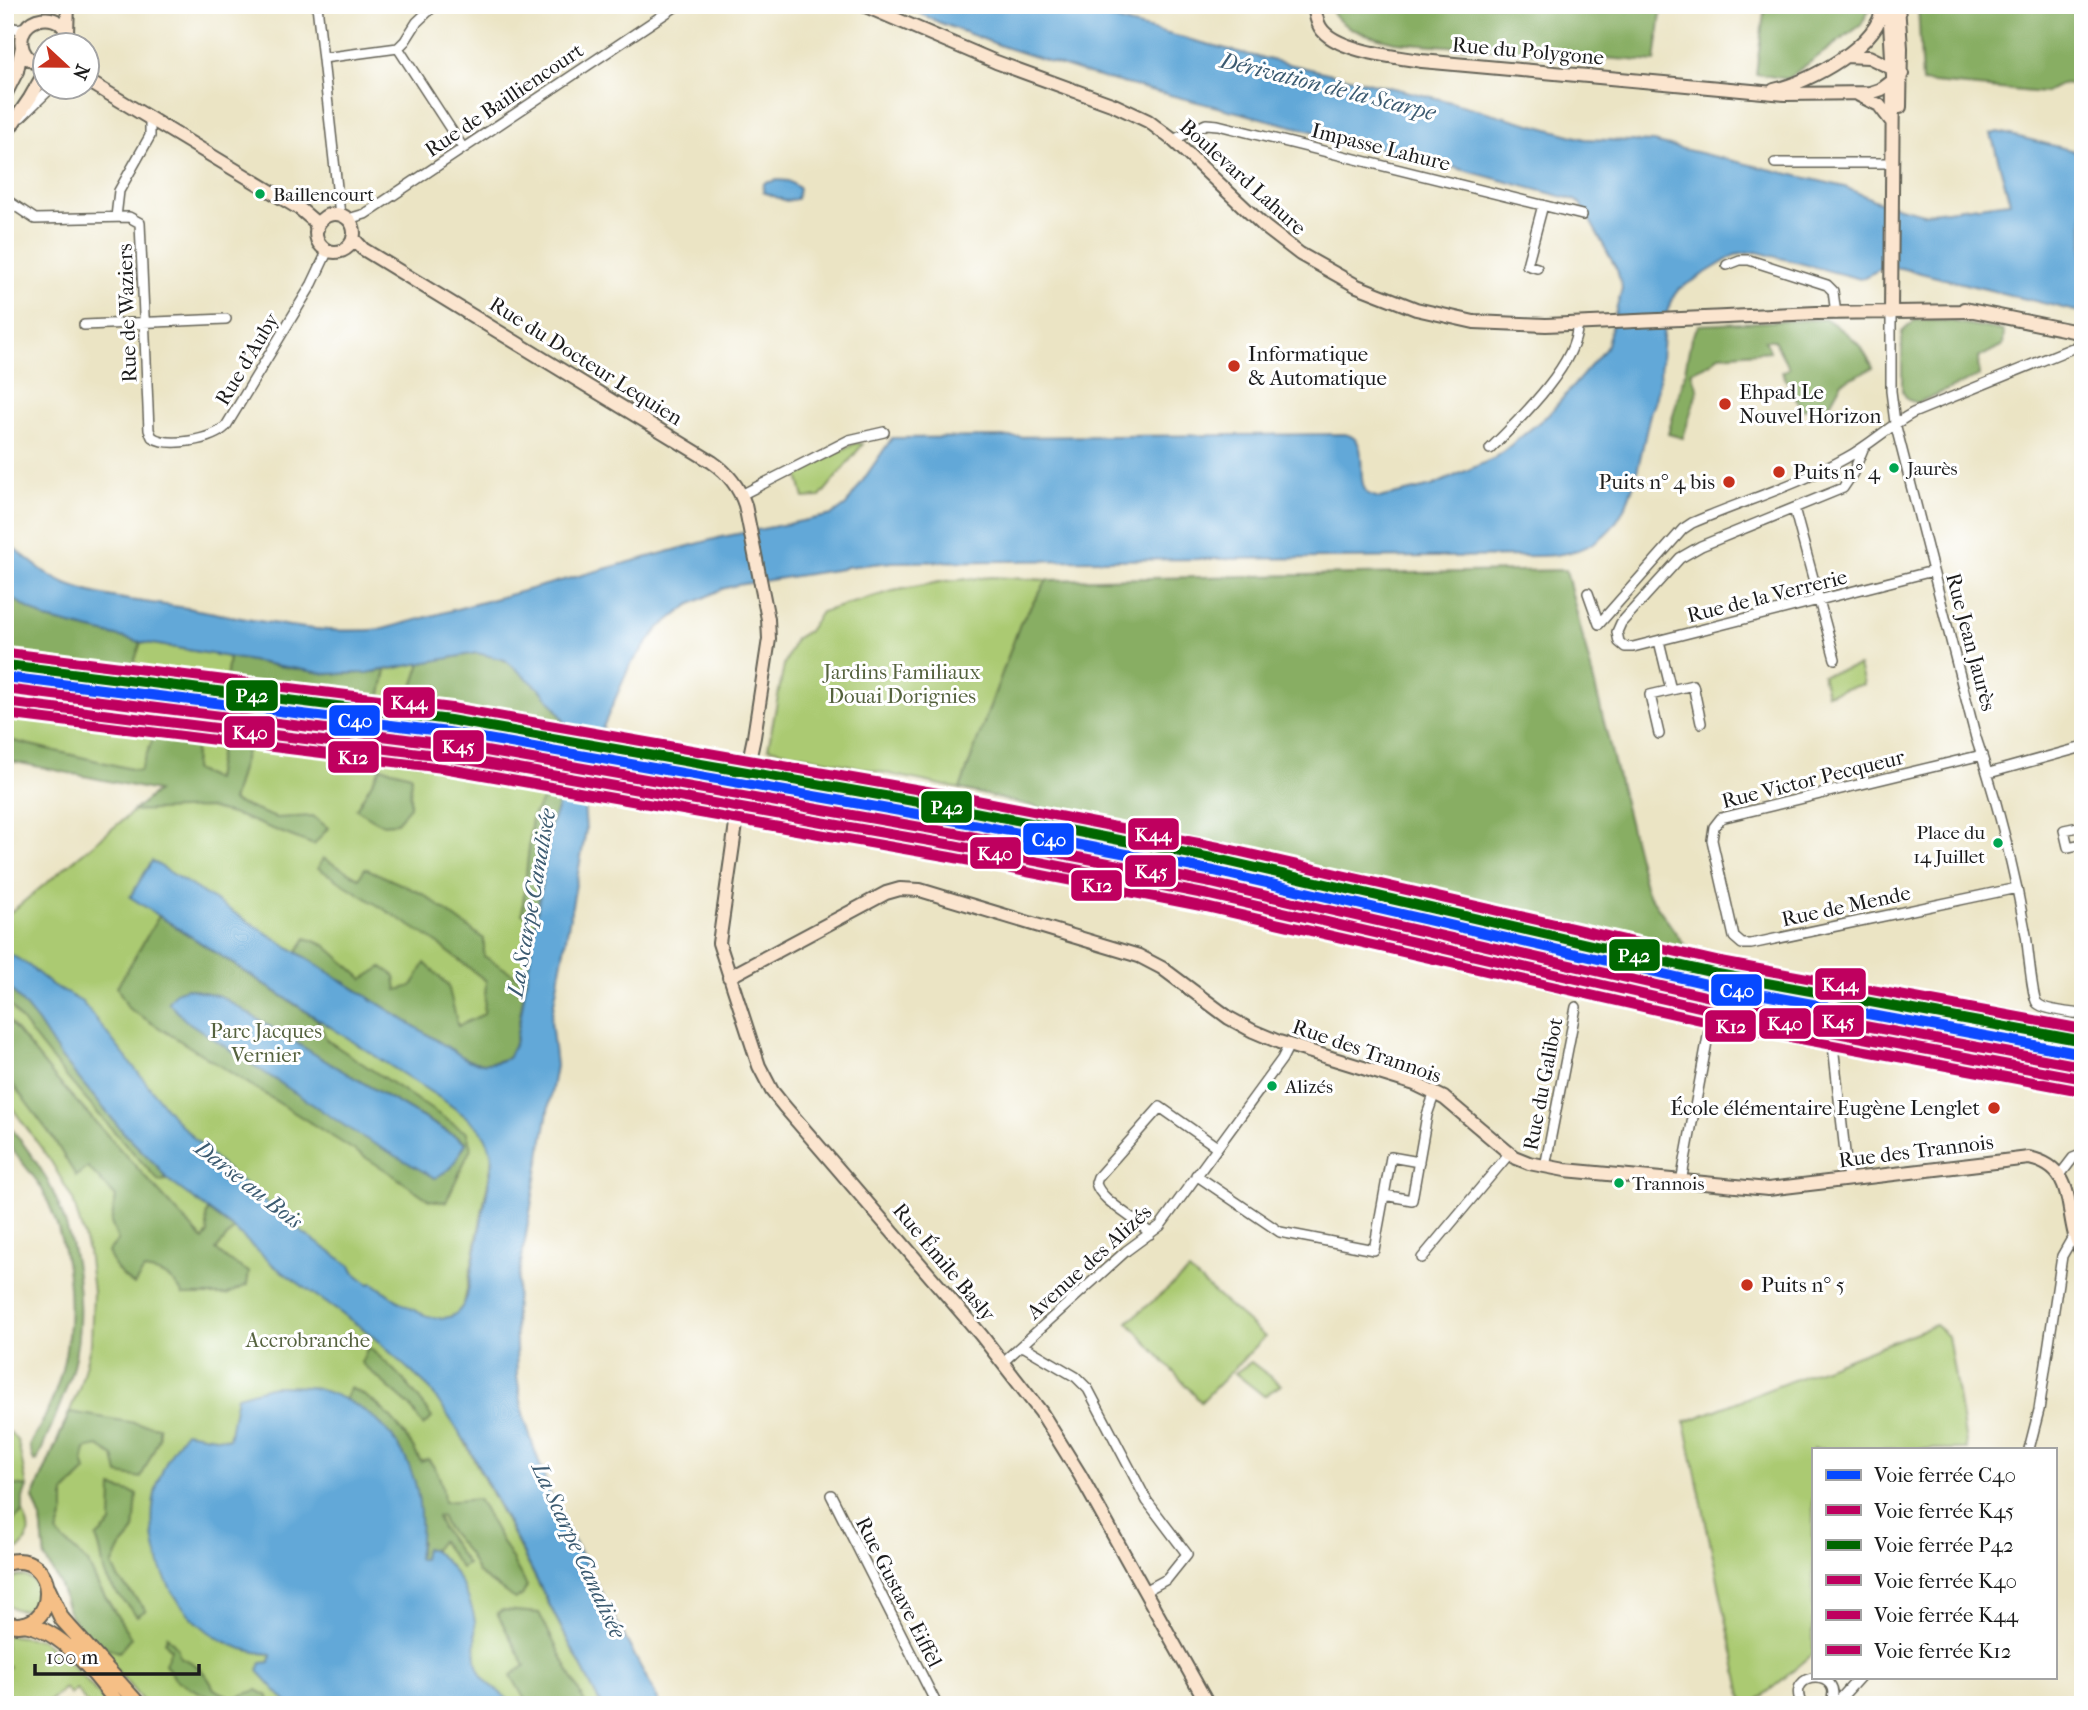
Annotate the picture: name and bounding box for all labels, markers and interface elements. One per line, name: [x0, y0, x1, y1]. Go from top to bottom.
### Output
north arrow: [32, 32, 102, 102]
street label: Rue du Polygone: [1451, 32, 1605, 70]
street label: Rue de Bailliencourt: [420, 38, 588, 162]
water label: Dérivation de la Scarpe: [1216, 46, 1439, 126]
text: N: [68, 61, 94, 83]
street label: Boulevard Lahure: [1175, 114, 1311, 240]
street label: Impasse Lahure: [1309, 118, 1453, 176]
place label: Baillencourt: [273, 184, 374, 206]
marker: Baillencourt: [253, 187, 267, 201]
street label: Rue de Waziers: [113, 243, 141, 383]
street label: Rue du Docteur Lequien: [485, 292, 687, 430]
street label: Rue d'Auby: [210, 308, 284, 409]
place label: Informatique & Automatique: [1248, 342, 1387, 390]
marker: Informatique & Automatique: [1226, 358, 1242, 374]
place label: Ehpad Le Nouvel Horizon: [1739, 380, 1881, 428]
marker: Ehpad Le Nouvel Horizon: [1717, 396, 1733, 412]
place label: Jaurès: [1905, 458, 1958, 480]
place label: Puits n° 4: [1793, 460, 1881, 484]
marker: Jaurès: [1887, 461, 1901, 475]
marker: Puits n° 4: [1771, 464, 1787, 480]
place label: Puits n° 4 bis: [1599, 470, 1715, 494]
marker: Puits n° 4 bis: [1721, 474, 1737, 490]
street label: Rue de la Verrerie: [1684, 564, 1850, 628]
street label: Rue Jean Jaurès: [1941, 570, 2001, 714]
park label: Jardins Familiaux Douai Dorignies: [822, 660, 981, 708]
line badge: P42: [225, 679, 279, 712]
text: P42: [236, 685, 268, 707]
line badge: K44: [382, 686, 436, 719]
text: K44: [391, 692, 428, 714]
line badge: C40: [328, 704, 381, 737]
text: C40: [338, 710, 372, 732]
line badge: K40: [223, 715, 276, 749]
text: K40: [232, 722, 268, 744]
line badge: K45: [432, 729, 485, 763]
text: K45: [442, 736, 474, 758]
line badge: K12: [327, 740, 380, 774]
street label: Rue Victor Pecqueur: [1719, 745, 1907, 813]
text: K12: [338, 747, 368, 769]
line badge: P42: [920, 790, 973, 824]
text: P42: [931, 797, 963, 819]
water label: La Scarpe Canalisée: [501, 806, 561, 1001]
line badge: K44: [1127, 817, 1180, 851]
line badge: C40: [1022, 822, 1075, 856]
place label: Place du 14 Juillet: [1913, 822, 1985, 868]
text: K44: [1135, 824, 1172, 846]
text: C40: [1032, 829, 1066, 851]
line badge: K40: [969, 836, 1022, 870]
marker: Place du 14 Juillet: [1991, 836, 2005, 850]
text: K40: [977, 843, 1013, 865]
line badge: K45: [1124, 854, 1177, 888]
text: K45: [1135, 861, 1167, 883]
line badge: K12: [1070, 869, 1123, 902]
text: K12: [1082, 875, 1112, 897]
street label: Rue de Mende: [1779, 881, 1913, 931]
line badge: P42: [1608, 938, 1661, 972]
text: P42: [1618, 945, 1650, 967]
line badge: K44: [1814, 967, 1867, 1001]
line badge: C40: [1710, 973, 1763, 1007]
text: K44: [1822, 974, 1859, 996]
text: C40: [1720, 980, 1754, 1002]
line badge: K45: [1812, 1004, 1865, 1038]
line badge: K40: [1758, 1007, 1812, 1040]
line badge: K12: [1704, 1009, 1757, 1043]
text: K45: [1822, 1011, 1854, 1033]
text: K40: [1767, 1013, 1803, 1035]
street label: Rue des Trannois: [1289, 1014, 1445, 1088]
street label: Rue du Galibot: [1518, 1015, 1568, 1152]
text: K12: [1716, 1016, 1746, 1038]
park label: Parc Jacques Vernier: [210, 1019, 322, 1067]
place label: Alizés: [1284, 1076, 1333, 1098]
marker: Alizés: [1265, 1079, 1279, 1093]
place label: École élémentaire Eugène Lenglet: [1670, 1096, 1980, 1120]
marker: École élémentaire Eugène Lenglet: [1986, 1100, 2002, 1116]
street label: Rue des Trannois: [1837, 1130, 1995, 1172]
water label: Darse au Bois: [188, 1133, 308, 1235]
place label: Trannois: [1632, 1173, 1704, 1195]
marker: Trannois: [1612, 1176, 1626, 1190]
street label: Rue Émile Basly: [888, 1198, 1001, 1326]
street label: Avenue des Alizés: [1021, 1200, 1156, 1325]
place label: Puits n° 5: [1761, 1273, 1845, 1297]
marker: Puits n° 5: [1739, 1277, 1755, 1293]
park label: Accrobranche: [245, 1328, 370, 1352]
legend: [1812, 1448, 2056, 1678]
water label: La Scarpe Canalisée: [525, 1456, 631, 1643]
text: Voie ferrée C40: [1873, 1463, 2016, 1487]
text: Voie ferrée K45: [1873, 1499, 2014, 1523]
street label: Rue Gustave Eiffel: [851, 1513, 947, 1671]
text: Voie ferrée P42: [1873, 1533, 2014, 1557]
text: Voie ferrée K40: [1873, 1569, 2017, 1593]
text: Voie ferrée K44: [1873, 1603, 2019, 1627]
scale bar: [35, 1633, 200, 1677]
text: Voie ferrée K12: [1873, 1639, 2012, 1663]
text: 100 m: [46, 1645, 99, 1669]

